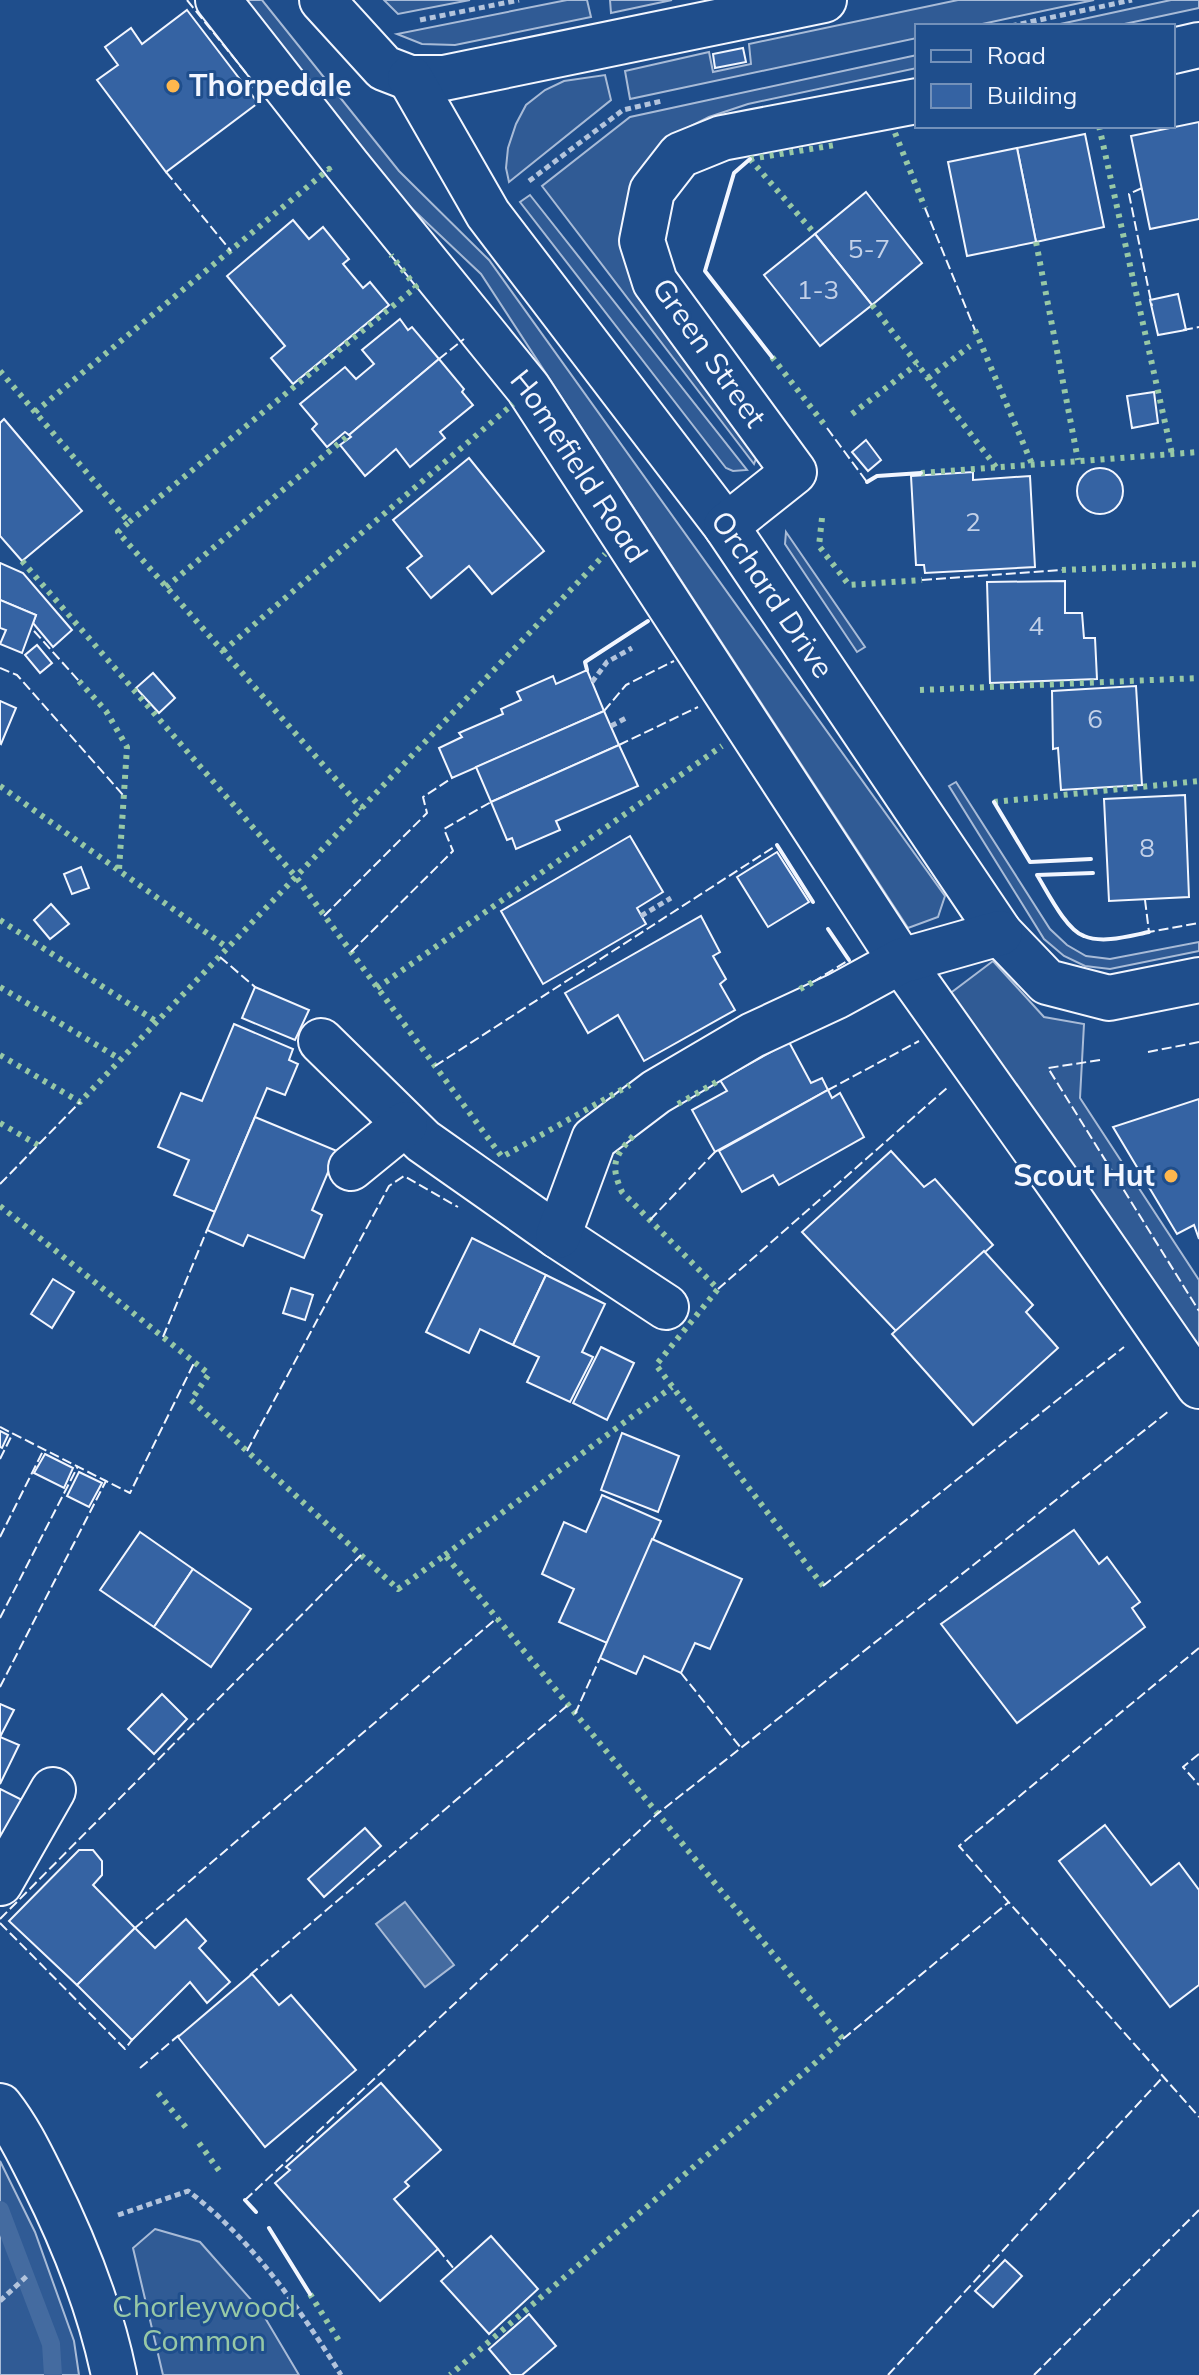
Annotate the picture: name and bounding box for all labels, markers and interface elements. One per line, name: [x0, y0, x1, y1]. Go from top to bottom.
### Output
legend: [915, 24, 1175, 128]
text: Road: [987, 40, 1046, 70]
place label: Thorpedale: [189, 66, 352, 104]
marker: Thorpedale: [164, 77, 182, 95]
text: Building: [987, 80, 1077, 110]
house number: 5-7: [848, 232, 890, 265]
street label: Green Street: [644, 270, 775, 434]
house number: 1-3: [797, 273, 839, 306]
street label: Homefield Road: [503, 361, 656, 569]
street label: Orchard Drive: [703, 503, 843, 685]
house number: 2: [965, 505, 981, 538]
house number: 4: [1028, 609, 1044, 642]
house number: 6: [1087, 702, 1103, 735]
house number: 8: [1139, 831, 1155, 864]
place label: Scout Hut: [1013, 1156, 1155, 1194]
marker: Scout Hut: [1162, 1167, 1180, 1185]
park label: Chorleywood Common: [112, 2287, 296, 2359]

